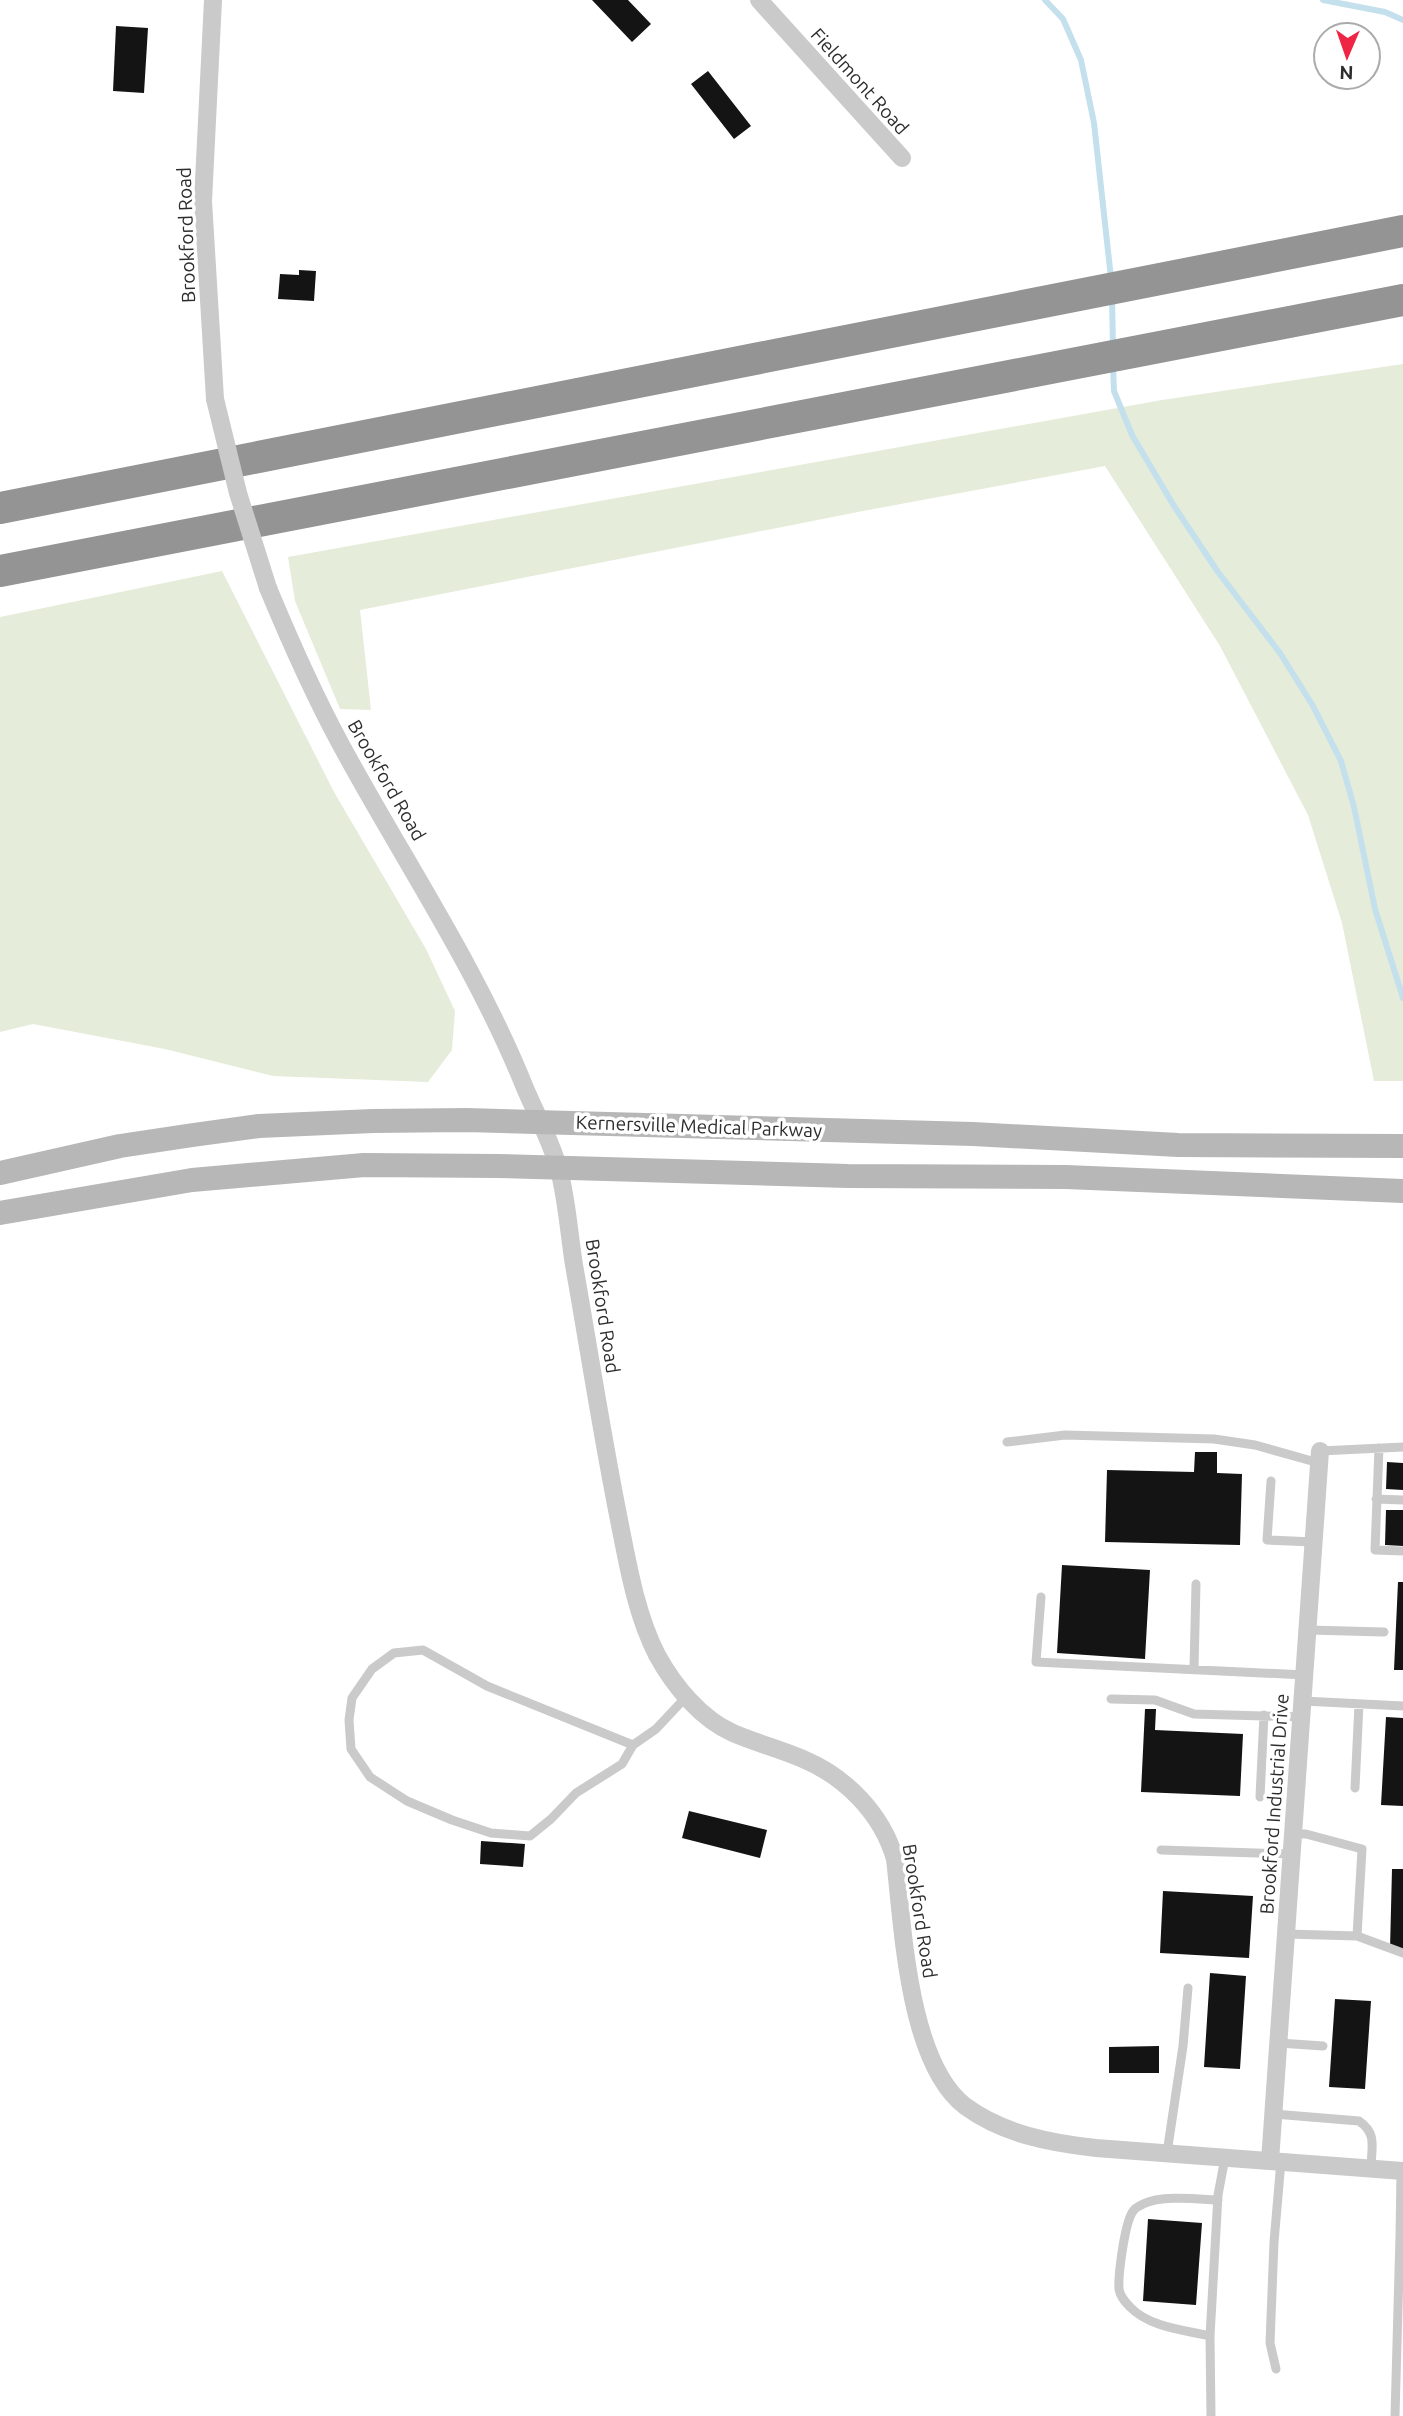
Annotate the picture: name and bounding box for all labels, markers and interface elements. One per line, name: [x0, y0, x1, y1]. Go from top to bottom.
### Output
north arrow: [1312, 21, 1382, 91]
street label: Fieldmont Road: [807, 23, 913, 139]
text: N: [1339, 62, 1354, 84]
street label: Brookford Road: [173, 167, 199, 303]
street label: Brookford Road: [344, 716, 430, 844]
street label: Kernersville Medical Parkway: [575, 1111, 823, 1141]
street label: Brookford Road: [582, 1237, 624, 1375]
street label: Brookford Industrial Drive: [1255, 1693, 1293, 1915]
street label: Brookford Road: [899, 1842, 941, 1980]

